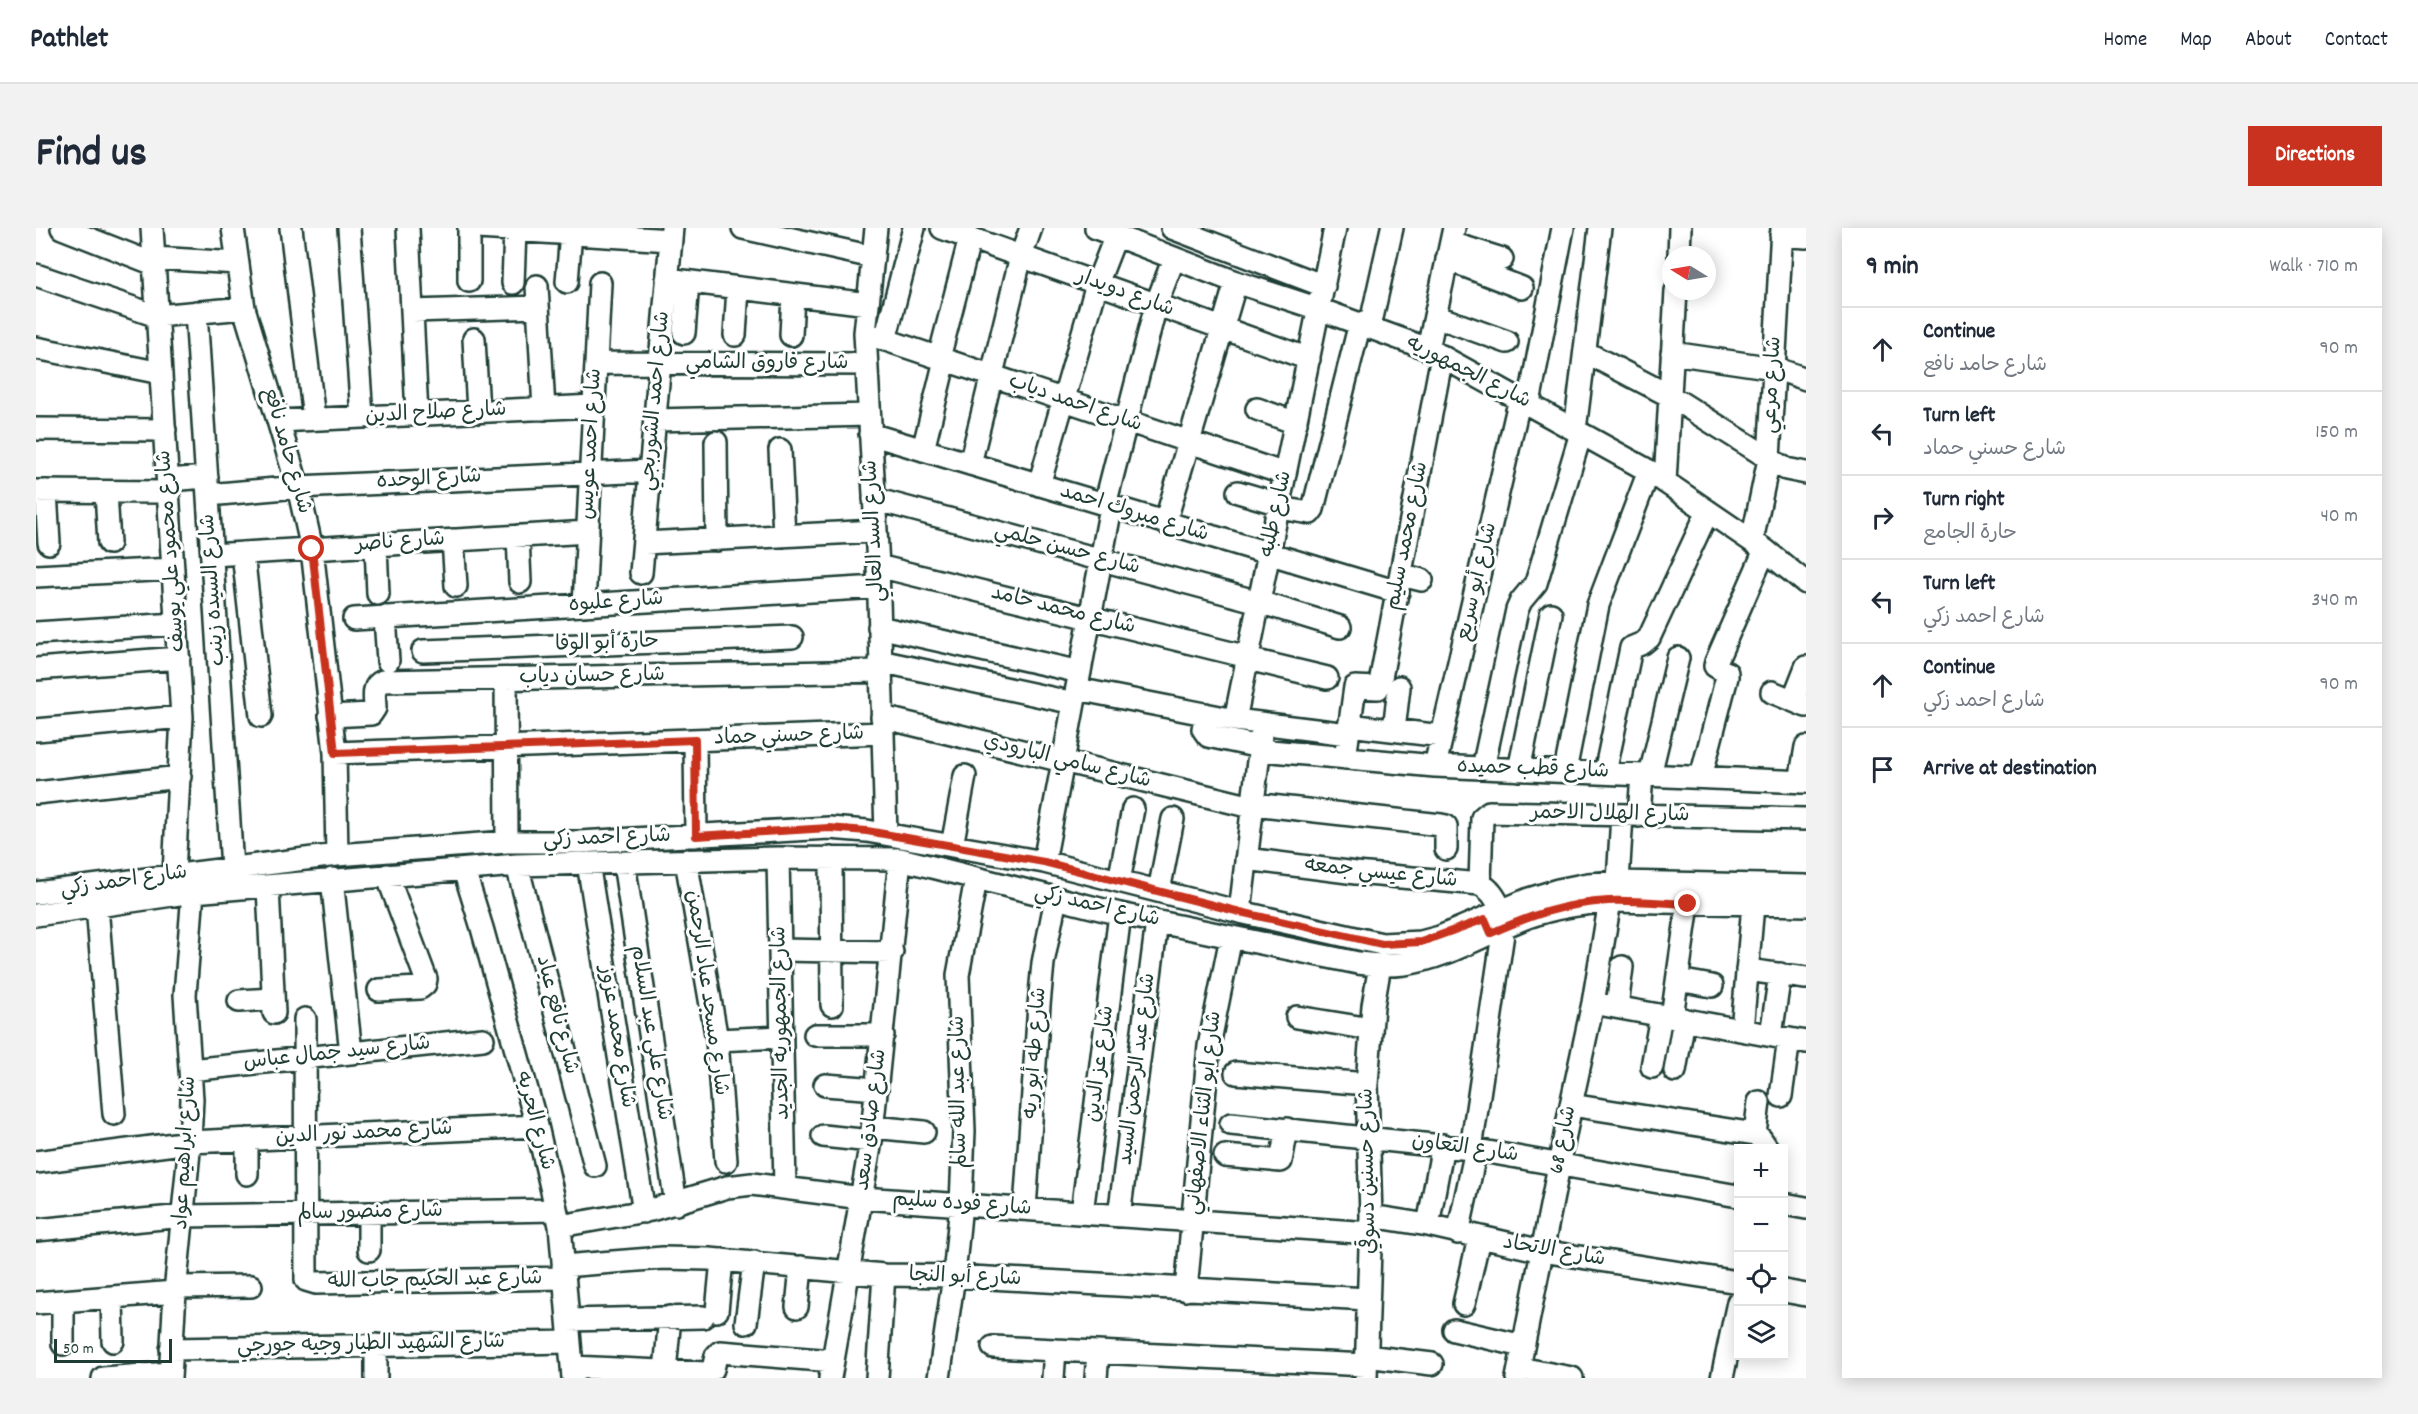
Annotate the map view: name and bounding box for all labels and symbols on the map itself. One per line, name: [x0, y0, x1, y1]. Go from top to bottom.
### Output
north arrow: [1662, 246, 1716, 300]
street label: شارع دويدار: [1070, 262, 1178, 326]
street label: شارع احمد الشوربجي: [633, 310, 680, 492]
street label: شارع الجمهوريه: [1400, 329, 1536, 417]
street label: شارع مرعي: [1755, 336, 1792, 434]
street label: شارع فاروق الشامي: [685, 349, 849, 380]
street label: شارع احمد دياب: [1004, 367, 1146, 441]
street label: شارع احمد عويس: [573, 368, 611, 520]
street label: شارع حامد نافع: [254, 384, 318, 518]
street label: شارع صلاح الدين: [365, 395, 507, 433]
street label: شارع محمود علي يوسف: [150, 449, 195, 653]
street label: شارع السد العالي: [856, 459, 895, 603]
street label: شارع محمد سليم: [1379, 459, 1437, 613]
street label: شارع الوحده: [376, 462, 482, 498]
street label: شارع طلبه: [1253, 468, 1301, 560]
street label: شارع مبروك احمد: [1056, 477, 1212, 551]
street label: شارع السيده زينب: [194, 513, 234, 667]
street label: شارع حسن حلمي: [991, 516, 1143, 585]
street label: شارع أبو سريع: [1450, 520, 1506, 644]
street label: شارع ناصر: [352, 525, 446, 561]
route start: [298, 535, 324, 561]
street label: شارع محمد حامد: [988, 579, 1138, 643]
street label: شارع عليوه: [568, 585, 664, 621]
street label: حارة أبو الوفا: [555, 627, 659, 661]
street label: شارع حسان دياب: [519, 661, 665, 693]
street label: شارع حسني حماد: [713, 719, 865, 756]
street label: شارع سامي البارودي: [980, 727, 1154, 798]
street label: شارع قطب حميده: [1456, 752, 1610, 788]
street label: شارع الهلال الاحمر: [1528, 799, 1690, 831]
street label: شارع احمد زكي: [543, 822, 671, 857]
street label: شارع عيسي جمعه: [1303, 851, 1459, 898]
street label: شارع احمد زكي: [59, 858, 190, 907]
street label: شارع احمد زكي: [1031, 878, 1163, 937]
street label: شارع مسجد عباد الرحمن: [677, 888, 735, 1098]
route end: [1674, 890, 1700, 916]
street label: شارع الجمهوريه الجديد: [765, 926, 799, 1120]
street label: شارع علي عبد السلام: [620, 943, 679, 1123]
street label: شارع نافع عياد: [527, 952, 585, 1078]
street label: شارع محمد عزوز: [590, 962, 642, 1110]
street label: شارع عبد الرحمن السيد: [1111, 971, 1165, 1167]
street label: شارع طه أبو ريه: [1016, 986, 1056, 1120]
street label: شارع عز الدين: [1079, 1004, 1123, 1124]
street label: شارع ابو الثناء الاصفهاني: [1179, 1010, 1232, 1216]
street label: شارع عبد الله سالم: [944, 1015, 976, 1169]
street label: شارع سيد جمال عباس: [242, 1029, 432, 1079]
street label: شارع صادق سعد: [848, 1047, 896, 1193]
street label: شارع الحريه: [506, 1068, 562, 1174]
street label: شارع ابراهيم عواد: [167, 1075, 205, 1231]
street label: شارع حسنين دسوقي: [1352, 1088, 1385, 1254]
street label: شارع 68: [1543, 1103, 1585, 1177]
street label: شارع محمد نور الدين: [275, 1114, 453, 1154]
street label: شارع التعاون: [1410, 1127, 1520, 1171]
street label: شارع فوده سليم: [891, 1185, 1033, 1225]
street label: شارع منصور سالم: [297, 1197, 443, 1229]
street label: شارع الاتحاد: [1500, 1228, 1608, 1276]
street label: شارع أبو النجا: [908, 1261, 1022, 1295]
street label: شارع عبد الحكيم جاب الله: [327, 1264, 543, 1298]
street label: شارع الشهيد الطيار وجيه جورجي: [237, 1328, 505, 1363]
scale bar: [54, 1336, 172, 1364]

